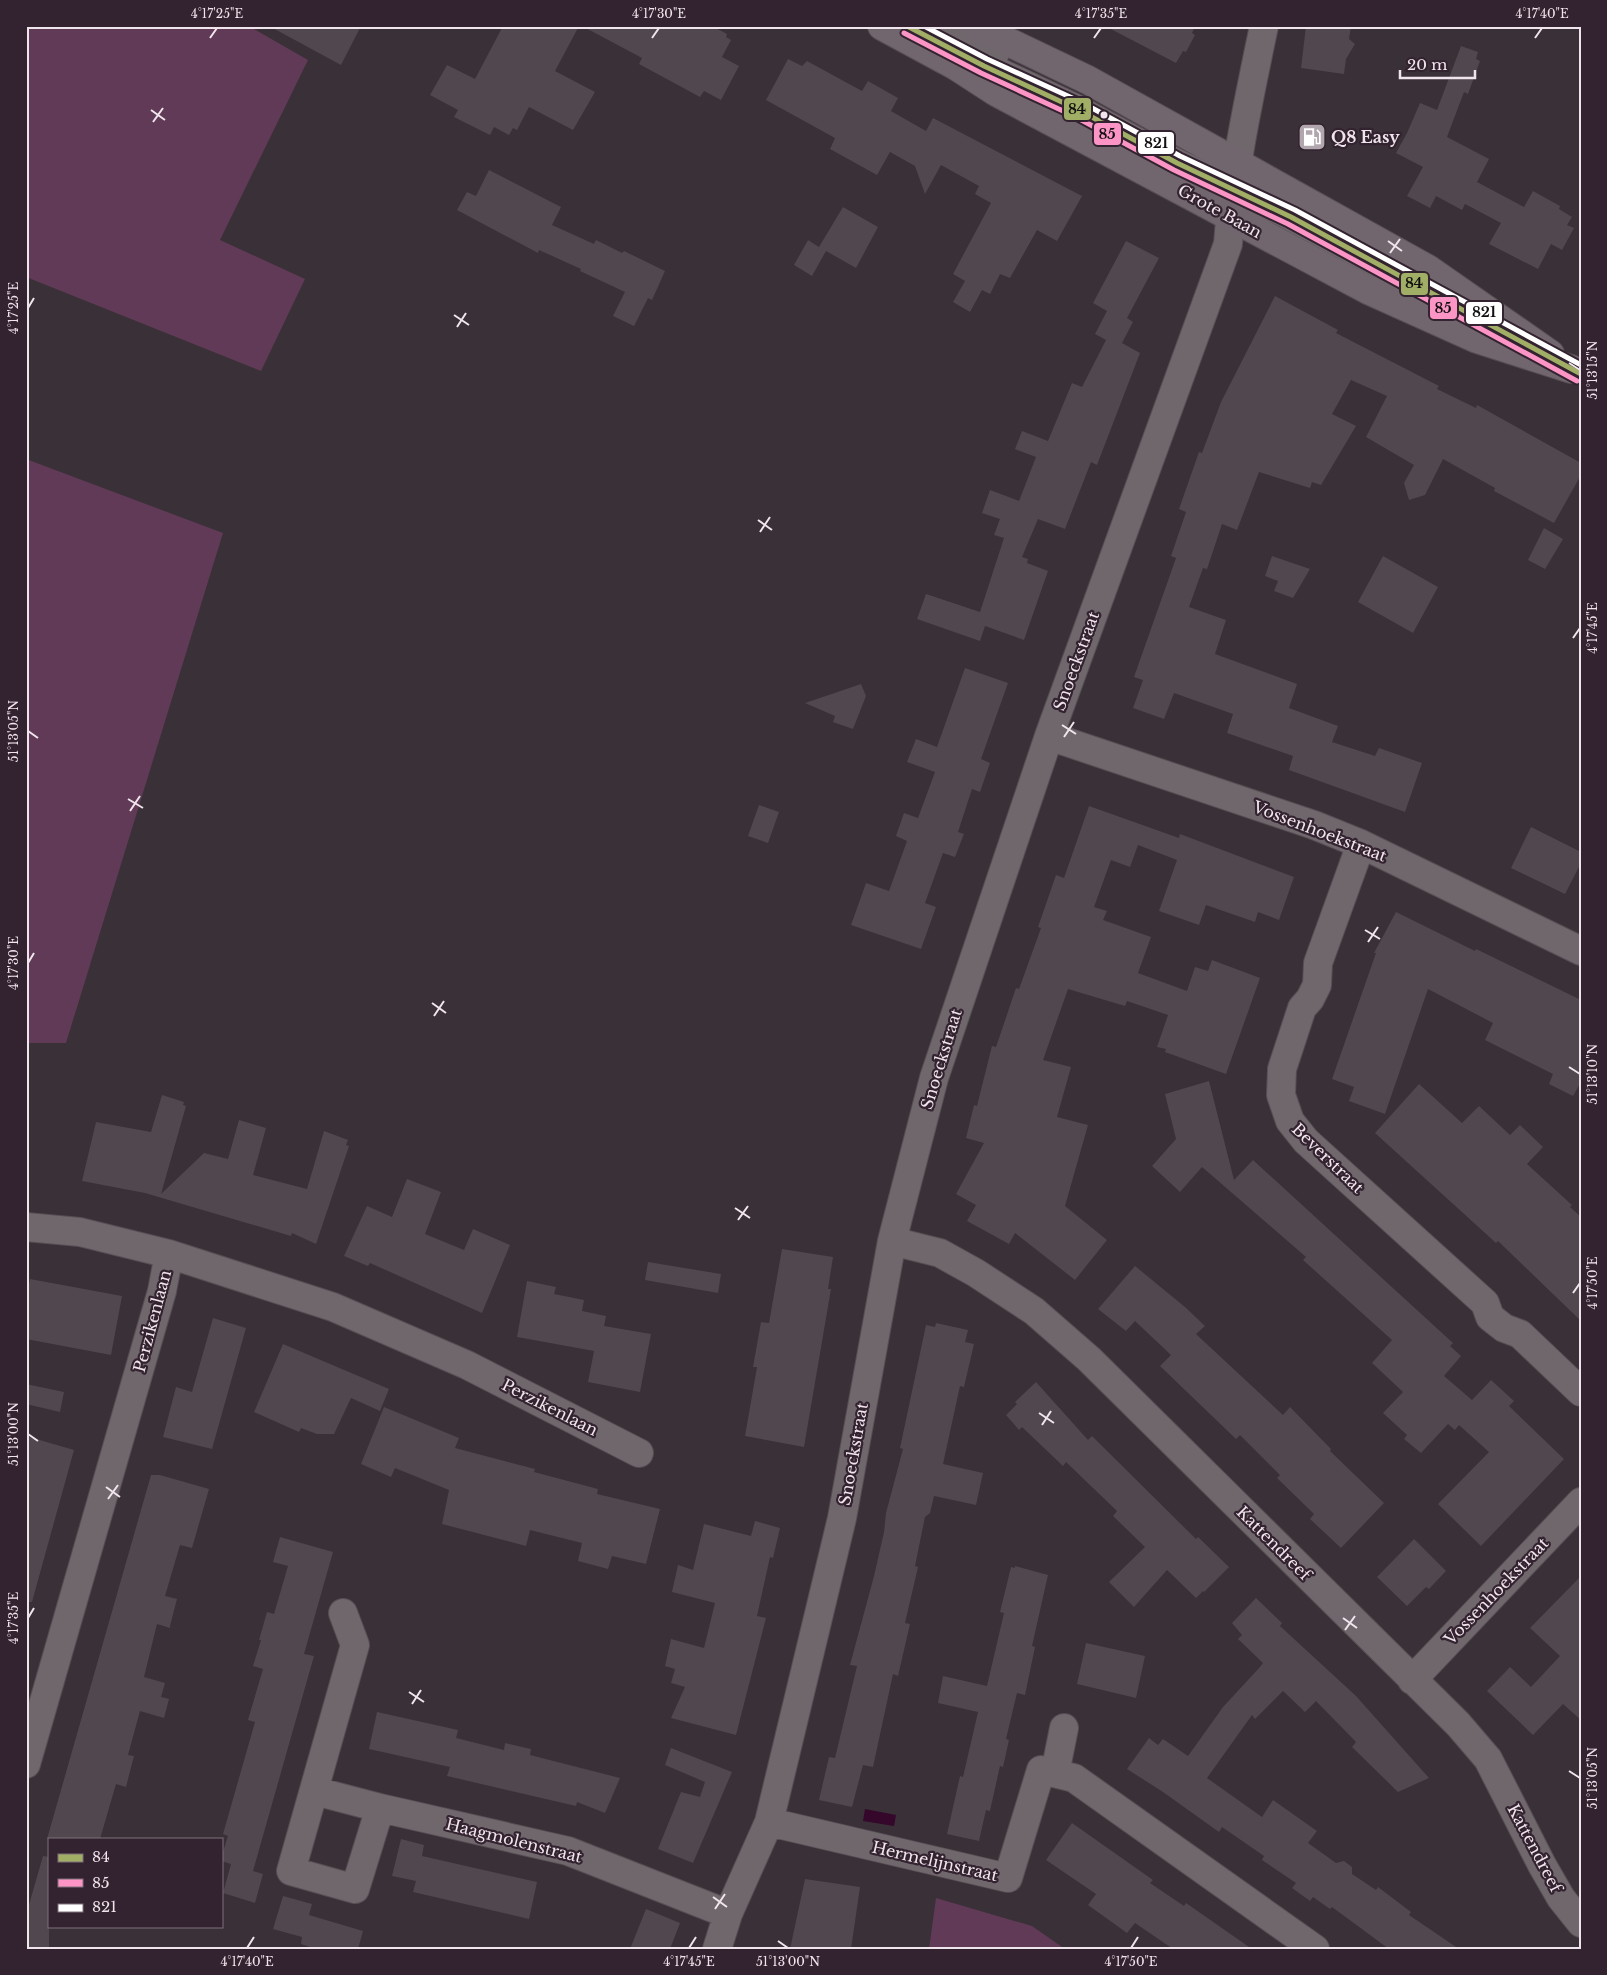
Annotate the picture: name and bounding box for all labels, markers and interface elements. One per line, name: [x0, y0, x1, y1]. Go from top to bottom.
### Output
text: 4°17'25"E: [191, 6, 243, 21]
text: 4°17'30"E: [632, 6, 686, 21]
text: 4°17'35"E: [1075, 6, 1127, 21]
text: 4°17'40"E: [1515, 6, 1569, 21]
scale bar: [1400, 48, 1474, 80]
text: 20 m: [1407, 55, 1447, 74]
line badge: 84: [1063, 97, 1092, 121]
text: 84: [1068, 100, 1086, 118]
unlabelled marker: [1099, 110, 1109, 120]
line badge: 85: [1093, 122, 1122, 146]
fuel station icon: Q8 Easy: [1297, 122, 1327, 152]
text: 85: [1098, 125, 1116, 143]
place label: Q8 Easy: [1331, 127, 1400, 147]
line badge: 821: [1137, 131, 1175, 155]
text: 821: [1144, 134, 1168, 152]
street label: Grote Baan: [1175, 180, 1265, 242]
line badge: 84: [1400, 272, 1429, 296]
text: 84: [1405, 274, 1423, 292]
text: 4°17'25"E: [6, 282, 21, 334]
line badge: 85: [1429, 296, 1458, 320]
text: 85: [1434, 299, 1452, 317]
line badge: 821: [1465, 301, 1503, 325]
text: 821: [1472, 303, 1496, 321]
text: 51°13'15"N: [1585, 340, 1600, 400]
text: 4°17'45"E: [1585, 602, 1600, 654]
street label: Snoeckstraat: [1049, 609, 1103, 713]
text: 51°13'05"N: [6, 700, 21, 762]
street label: Vossenhoekstraat: [1249, 796, 1390, 866]
text: 4°17'30"E: [6, 936, 21, 990]
street label: Snoeckstraat: [916, 1006, 966, 1112]
text: 51°13'10"N: [1585, 1043, 1600, 1104]
street label: Beverstraat: [1288, 1119, 1368, 1197]
text: 4°17'50"E: [1585, 1256, 1600, 1310]
street label: Perzikenlaan: [129, 1268, 175, 1374]
street label: Perzikenlaan: [499, 1374, 601, 1440]
street label: Snoeckstraat: [834, 1401, 872, 1507]
text: 51°13'00"N: [6, 1402, 21, 1466]
street label: Kattendreef: [1233, 1502, 1317, 1586]
street label: Vossenhoekstraat: [1439, 1533, 1552, 1650]
text: 4°17'35"E: [6, 1592, 21, 1644]
text: 51°13'05"N: [1585, 1747, 1600, 1809]
street label: Kattendreef: [1503, 1801, 1568, 1898]
street label: Haagmolenstraat: [444, 1813, 584, 1867]
street label: Hermelijnstraat: [870, 1837, 1000, 1885]
legend: [48, 1838, 222, 1928]
text: 84: [92, 1847, 110, 1866]
text: 85: [92, 1873, 110, 1892]
text: 821: [92, 1897, 117, 1916]
text: 4°17'40"E: [220, 1954, 274, 1969]
text: 4°17'45"E: [663, 1954, 715, 1969]
text: 51°13'00"N: [756, 1954, 820, 1969]
text: 4°17'50"E: [1104, 1954, 1158, 1969]

